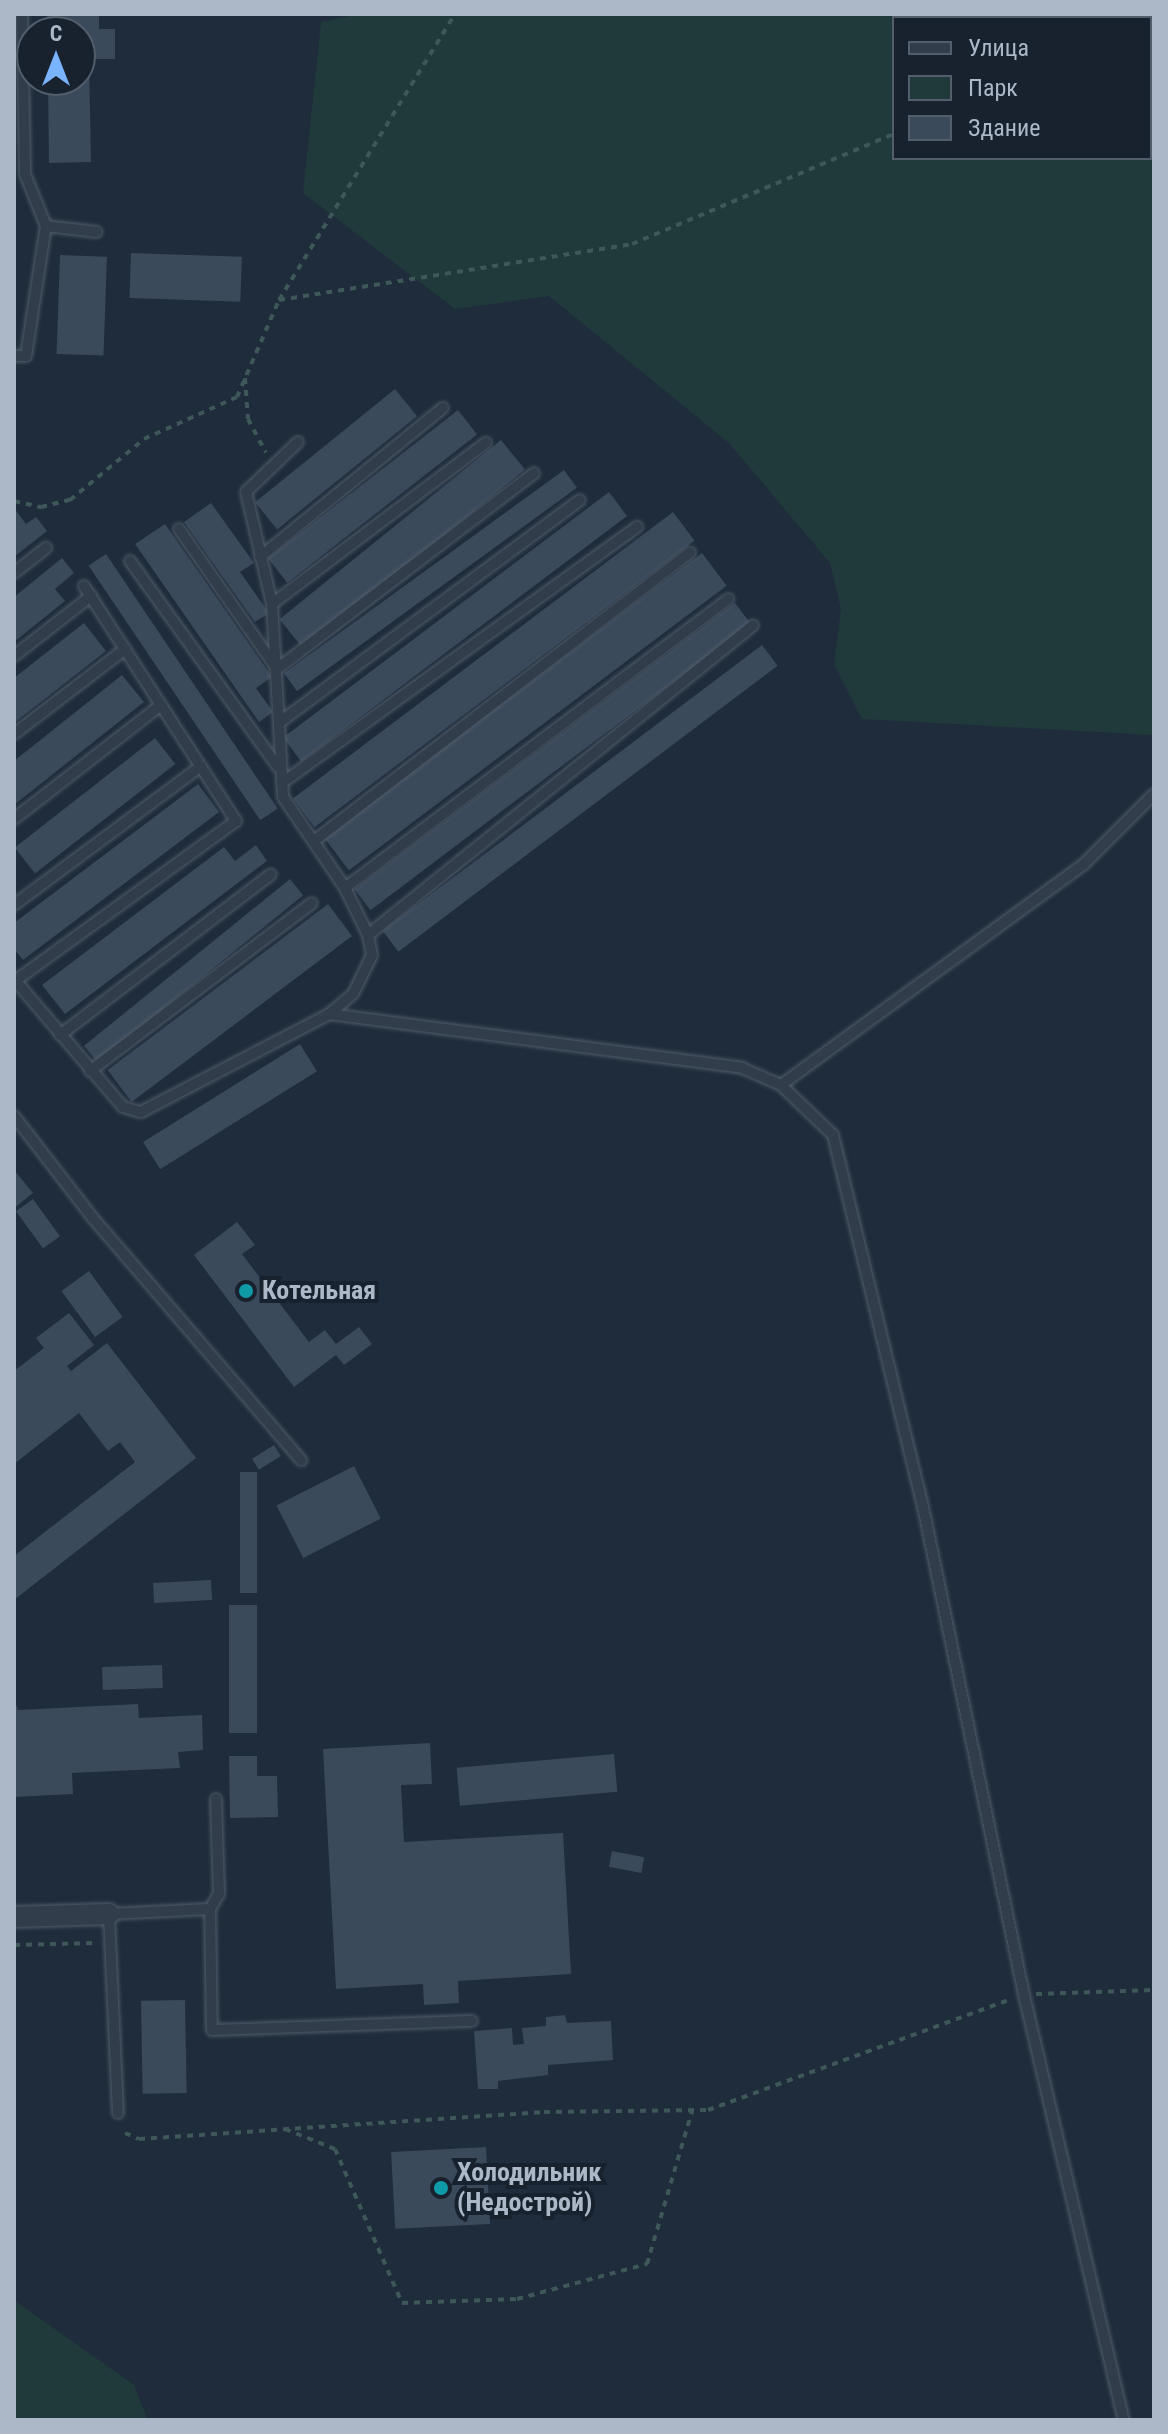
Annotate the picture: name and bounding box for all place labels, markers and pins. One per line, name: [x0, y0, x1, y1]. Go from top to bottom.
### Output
place label: Котельная: [262, 1275, 376, 1307]
marker: Котельная: [237, 1282, 255, 1300]
place label: Холодильник (Недострой): [457, 2157, 601, 2218]
marker: Холодильник (Недострой): [432, 2179, 450, 2197]

